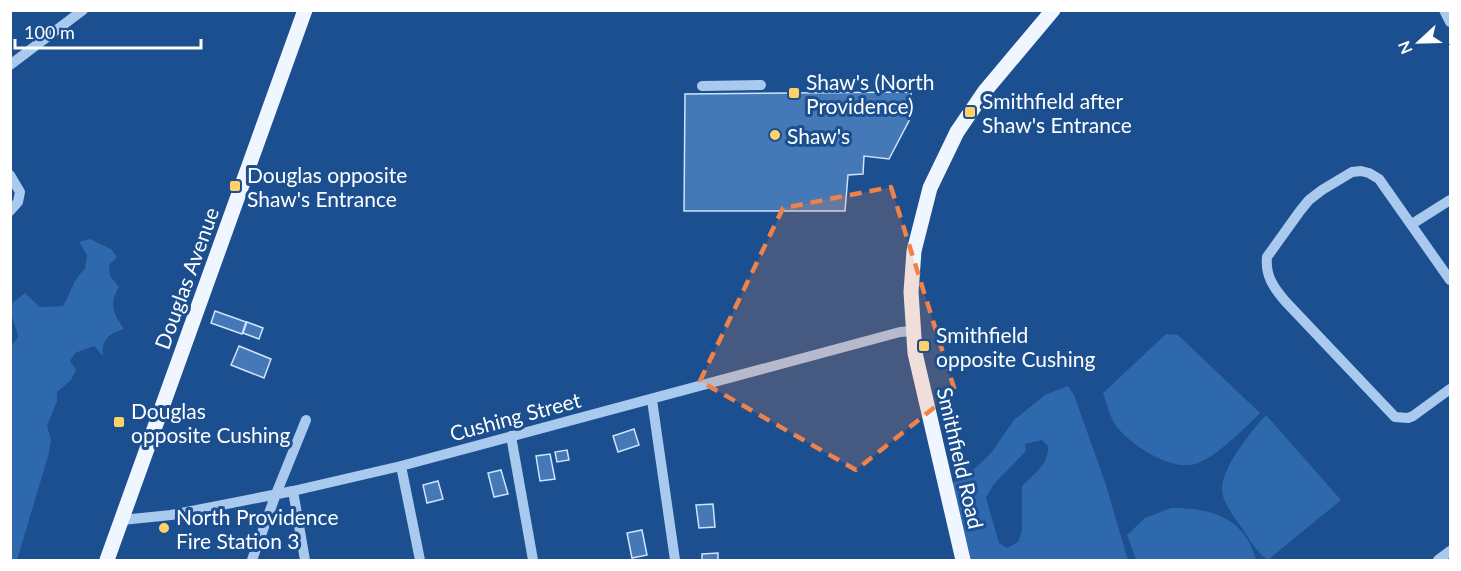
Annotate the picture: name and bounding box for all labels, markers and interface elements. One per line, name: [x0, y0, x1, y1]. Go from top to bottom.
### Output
scale bar: [15, 12, 201, 50]
north arrow: [1389, 12, 1449, 72]
text: 100 m: [24, 21, 75, 43]
text: N: [1394, 39, 1416, 57]
place label: Shaw's (North Providence): [806, 69, 935, 118]
marker: Shaw's (North Providence): [787, 86, 801, 100]
place label: Smithfield after Shaw's Entrance: [982, 88, 1132, 137]
marker: Smithfield after Shaw's Entrance: [963, 105, 977, 119]
place label: Shaw's: [787, 123, 850, 148]
marker: Shaw's: [768, 128, 782, 142]
place label: Douglas opposite Shaw's Entrance: [247, 162, 407, 211]
marker: Douglas opposite Shaw's Entrance: [228, 179, 242, 193]
street label: Douglas Avenue: [149, 204, 223, 352]
place label: Smithfield opposite Cushing: [936, 322, 1096, 371]
marker: Smithfield opposite Cushing: [917, 339, 931, 353]
street label: Smithfield Road: [933, 385, 989, 531]
street label: Cushing Street: [447, 386, 584, 446]
place label: Douglas opposite Cushing: [131, 398, 291, 447]
marker: Douglas opposite Cushing: [112, 415, 126, 429]
place label: North Providence Fire Station 3: [176, 504, 339, 553]
marker: North Providence Fire Station 3: [157, 521, 171, 535]

